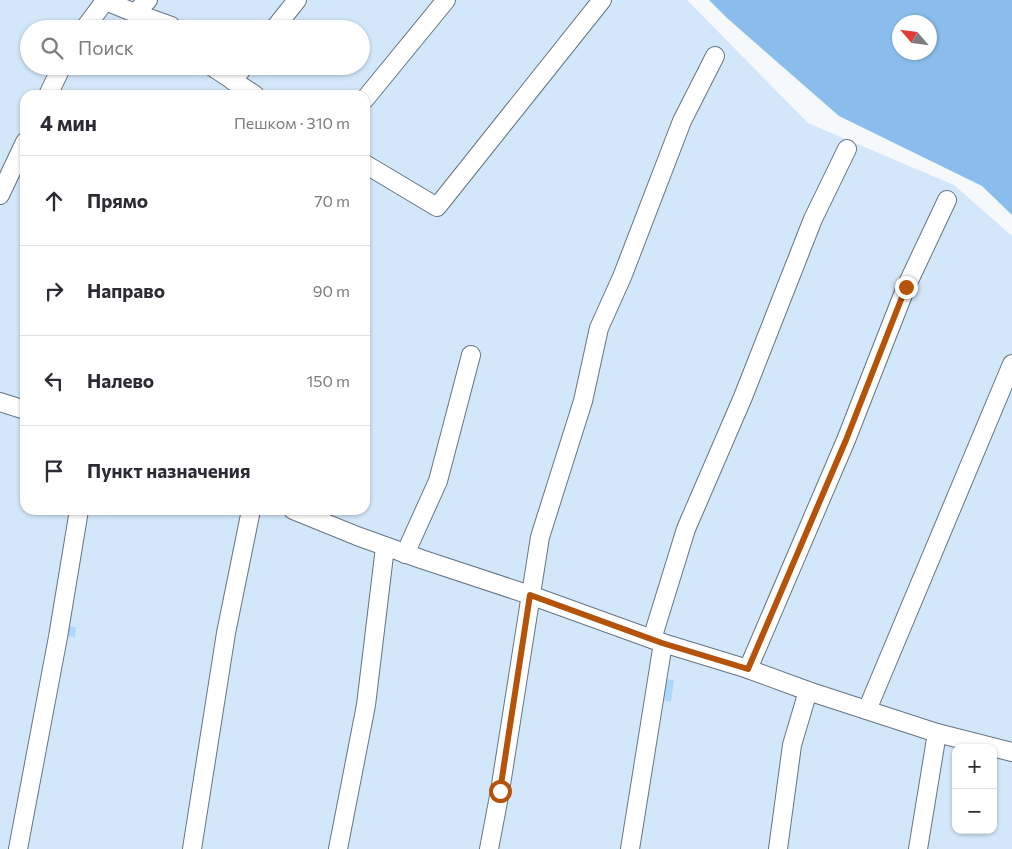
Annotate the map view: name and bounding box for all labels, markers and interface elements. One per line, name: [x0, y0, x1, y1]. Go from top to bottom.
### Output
north arrow: [892, 15, 937, 60]
search box: [20, 20, 370, 75]
icon: search: [38, 34, 66, 62]
text: Поиск: [78, 36, 134, 59]
text: 4 мин: [40, 110, 97, 135]
text: Пешком · 310 m: [234, 113, 350, 132]
icon: ahead: [40, 187, 68, 215]
text: Прямо: [87, 189, 148, 212]
text: 70 m: [314, 191, 350, 210]
route end: [895, 276, 918, 299]
icon: right: [40, 277, 68, 305]
text: Направо: [87, 279, 165, 302]
text: 90 m: [313, 281, 350, 300]
icon: left: [40, 367, 68, 395]
text: Налево: [87, 369, 154, 392]
text: 150 m: [307, 371, 350, 390]
icon: arrive: [40, 457, 68, 485]
text: Пункт назначения: [87, 459, 250, 482]
map controls: [952, 744, 997, 834]
button: +: [952, 744, 997, 789]
route start: [489, 780, 512, 803]
button: −: [952, 789, 997, 834]

